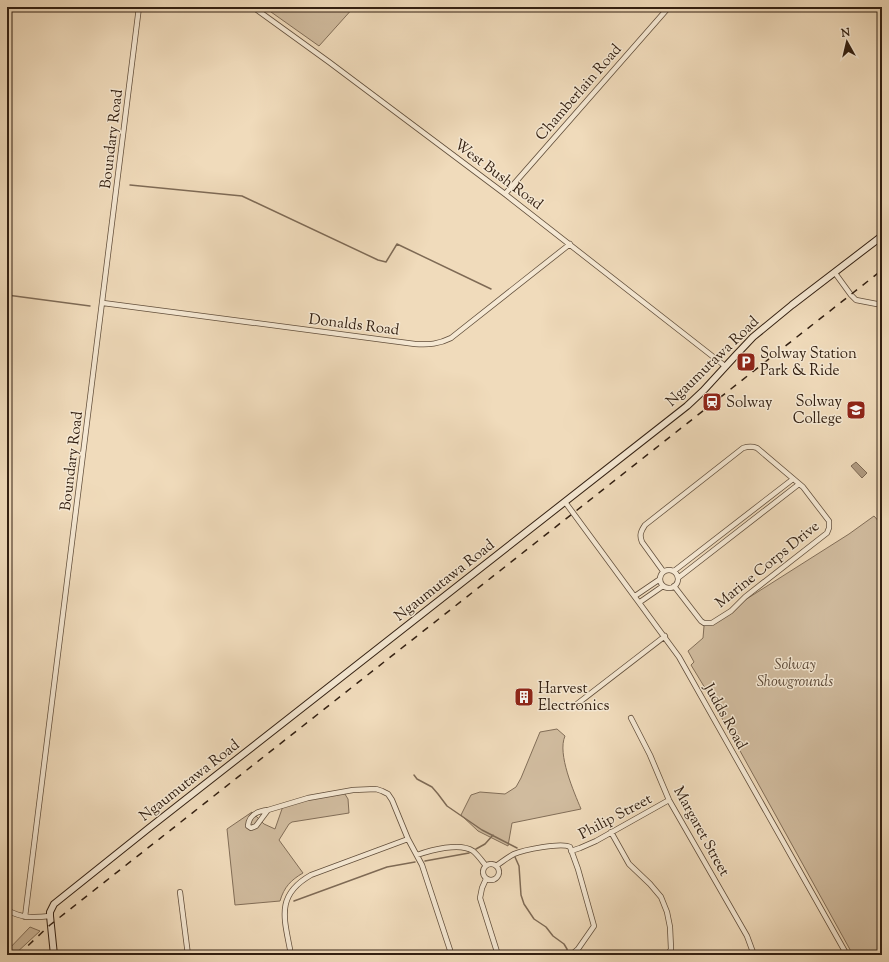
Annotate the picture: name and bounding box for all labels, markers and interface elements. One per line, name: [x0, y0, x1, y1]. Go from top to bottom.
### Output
north arrow: [827, 22, 867, 62]
text: N: [839, 25, 851, 42]
street label: Chamberlain Road: [531, 40, 627, 146]
street label: Boundary Road: [96, 88, 129, 190]
street label: West Bush Road: [449, 135, 547, 216]
street label: Donalds Road: [307, 310, 401, 342]
street label: Ngaumutawa Road: [662, 312, 765, 412]
place label: Solway Station Park & Ride: [760, 344, 857, 382]
parking icon: Solway Station Park & Ride: [735, 351, 757, 373]
station icon: Solway: [701, 391, 723, 413]
place label: Solway College: [793, 392, 843, 430]
place label: Solway: [726, 393, 773, 414]
school or university icon: Solway College: [845, 399, 867, 421]
street label: Boundary Road: [56, 410, 89, 512]
street label: Marine Corps Drive: [711, 517, 824, 614]
street label: Ngaumutawa Road: [390, 535, 500, 627]
park label: Solway Showgrounds: [757, 655, 833, 693]
place label: Harvest Electronics: [538, 679, 610, 717]
street label: Judds Road: [697, 679, 752, 754]
building icon: Harvest Electronics: [513, 686, 535, 708]
street label: Ngaumutawa Road: [135, 735, 245, 827]
street label: Margaret Street: [667, 783, 734, 880]
street label: Philip Street: [575, 789, 656, 845]

